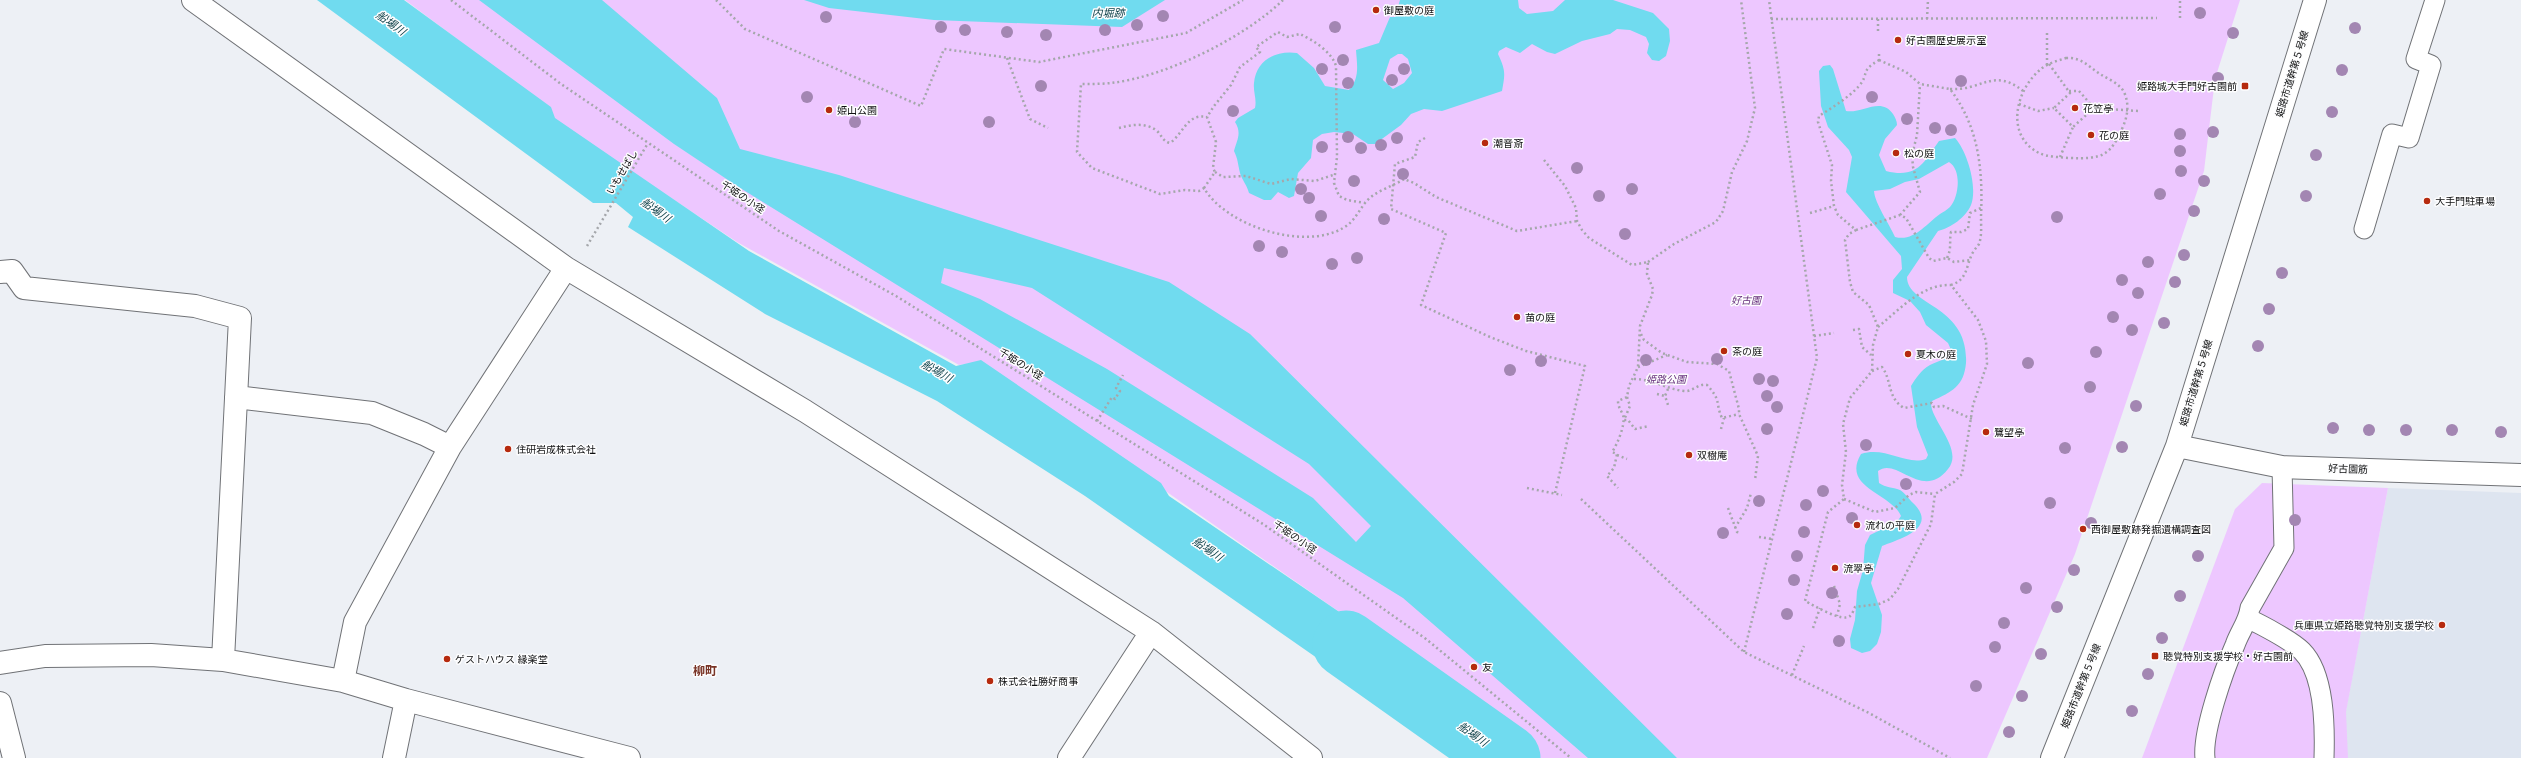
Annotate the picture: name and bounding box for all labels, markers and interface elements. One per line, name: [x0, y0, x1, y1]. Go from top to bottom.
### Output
place label: 御屋敷の庭: [1384, 4, 1434, 17]
marker: 御屋敷の庭: [1371, 5, 1381, 15]
water label: 内堀跡: [1092, 6, 1126, 20]
water label: 船場川: [373, 8, 409, 39]
street label: 姫路市道幹第５号線: [2273, 29, 2311, 119]
place label: 好古園歴史展示室: [1906, 34, 1986, 47]
marker: 好古園歴史展示室: [1893, 35, 1903, 45]
place label: 姫路城大手門好古園前: [2137, 80, 2237, 93]
marker: 姫路城大手門好古園前: [2240, 81, 2250, 91]
place label: 花笠亭: [2083, 102, 2113, 115]
marker: 花笠亭: [2070, 103, 2080, 113]
place label: 姫山公園: [837, 104, 877, 117]
marker: 姫山公園: [824, 105, 834, 115]
place label: 花の庭: [2099, 129, 2129, 142]
marker: 花の庭: [2086, 130, 2096, 140]
place label: 潮音斎: [1493, 137, 1523, 150]
marker: 潮音斎: [1480, 138, 1490, 148]
street label: いもせばし: [604, 147, 640, 197]
place label: 松の庭: [1904, 147, 1934, 160]
marker: 松の庭: [1891, 148, 1901, 158]
street label: 千姫の小径: [719, 178, 767, 216]
water label: 船場川: [638, 195, 674, 226]
place label: 大手門駐車場: [2435, 195, 2495, 208]
marker: 大手門駐車場: [2422, 196, 2432, 206]
park label: 好古園: [1731, 294, 1763, 307]
place label: 苗の庭: [1525, 311, 1555, 324]
marker: 苗の庭: [1512, 312, 1522, 322]
street label: 姫路市道幹第５号線: [2177, 338, 2215, 428]
street label: 千姫の小径: [996, 345, 1046, 383]
place label: 茶の庭: [1732, 345, 1762, 358]
marker: 茶の庭: [1719, 346, 1729, 356]
place label: 夏木の庭: [1916, 348, 1956, 361]
marker: 夏木の庭: [1903, 349, 1913, 359]
water label: 船場川: [919, 357, 956, 386]
park label: 姫路公園: [1646, 373, 1688, 386]
place label: 鷺望亭: [1994, 426, 2024, 439]
marker: 鷺望亭: [1981, 427, 1991, 437]
place label: 住研岩成株式会社: [516, 443, 596, 456]
marker: 住研岩成株式会社: [503, 444, 513, 454]
place label: 双樹庵: [1697, 449, 1727, 462]
marker: 双樹庵: [1684, 450, 1694, 460]
street label: 好古園筋: [2328, 462, 2368, 476]
street label: 千姫の小径: [1271, 517, 1319, 557]
place label: 流れの平庭: [1865, 519, 1915, 532]
marker: 流れの平庭: [1852, 520, 1862, 530]
place label: 西御屋敷跡発掘遺構調査図: [2091, 523, 2211, 536]
marker: 西御屋敷跡発掘遺構調査図: [2078, 524, 2088, 534]
water label: 船場川: [1190, 534, 1226, 565]
place label: 流翠亭: [1843, 562, 1873, 575]
marker: 流翠亭: [1830, 563, 1840, 573]
place label: 兵庫県立姫路聴覚特別支援学校: [2294, 619, 2434, 632]
marker: 兵庫県立姫路聴覚特別支援学校: [2437, 620, 2447, 630]
street label: 姫路市道幹第５号線: [2058, 642, 2104, 730]
place label: 聴覚特別支援学校・好古園前: [2163, 650, 2293, 663]
marker: 聴覚特別支援学校・好古園前: [2150, 651, 2160, 661]
place label: ゲストハウス 縁楽堂: [455, 653, 547, 666]
marker: ゲストハウス 縁楽堂: [442, 654, 452, 664]
place label: 友: [1482, 661, 1492, 674]
marker: 友: [1469, 662, 1479, 672]
district label: 柳町: [693, 663, 717, 678]
place label: 株式会社勝好商事: [998, 675, 1078, 688]
marker: 株式会社勝好商事: [985, 676, 995, 686]
water label: 船場川: [1455, 719, 1491, 750]

